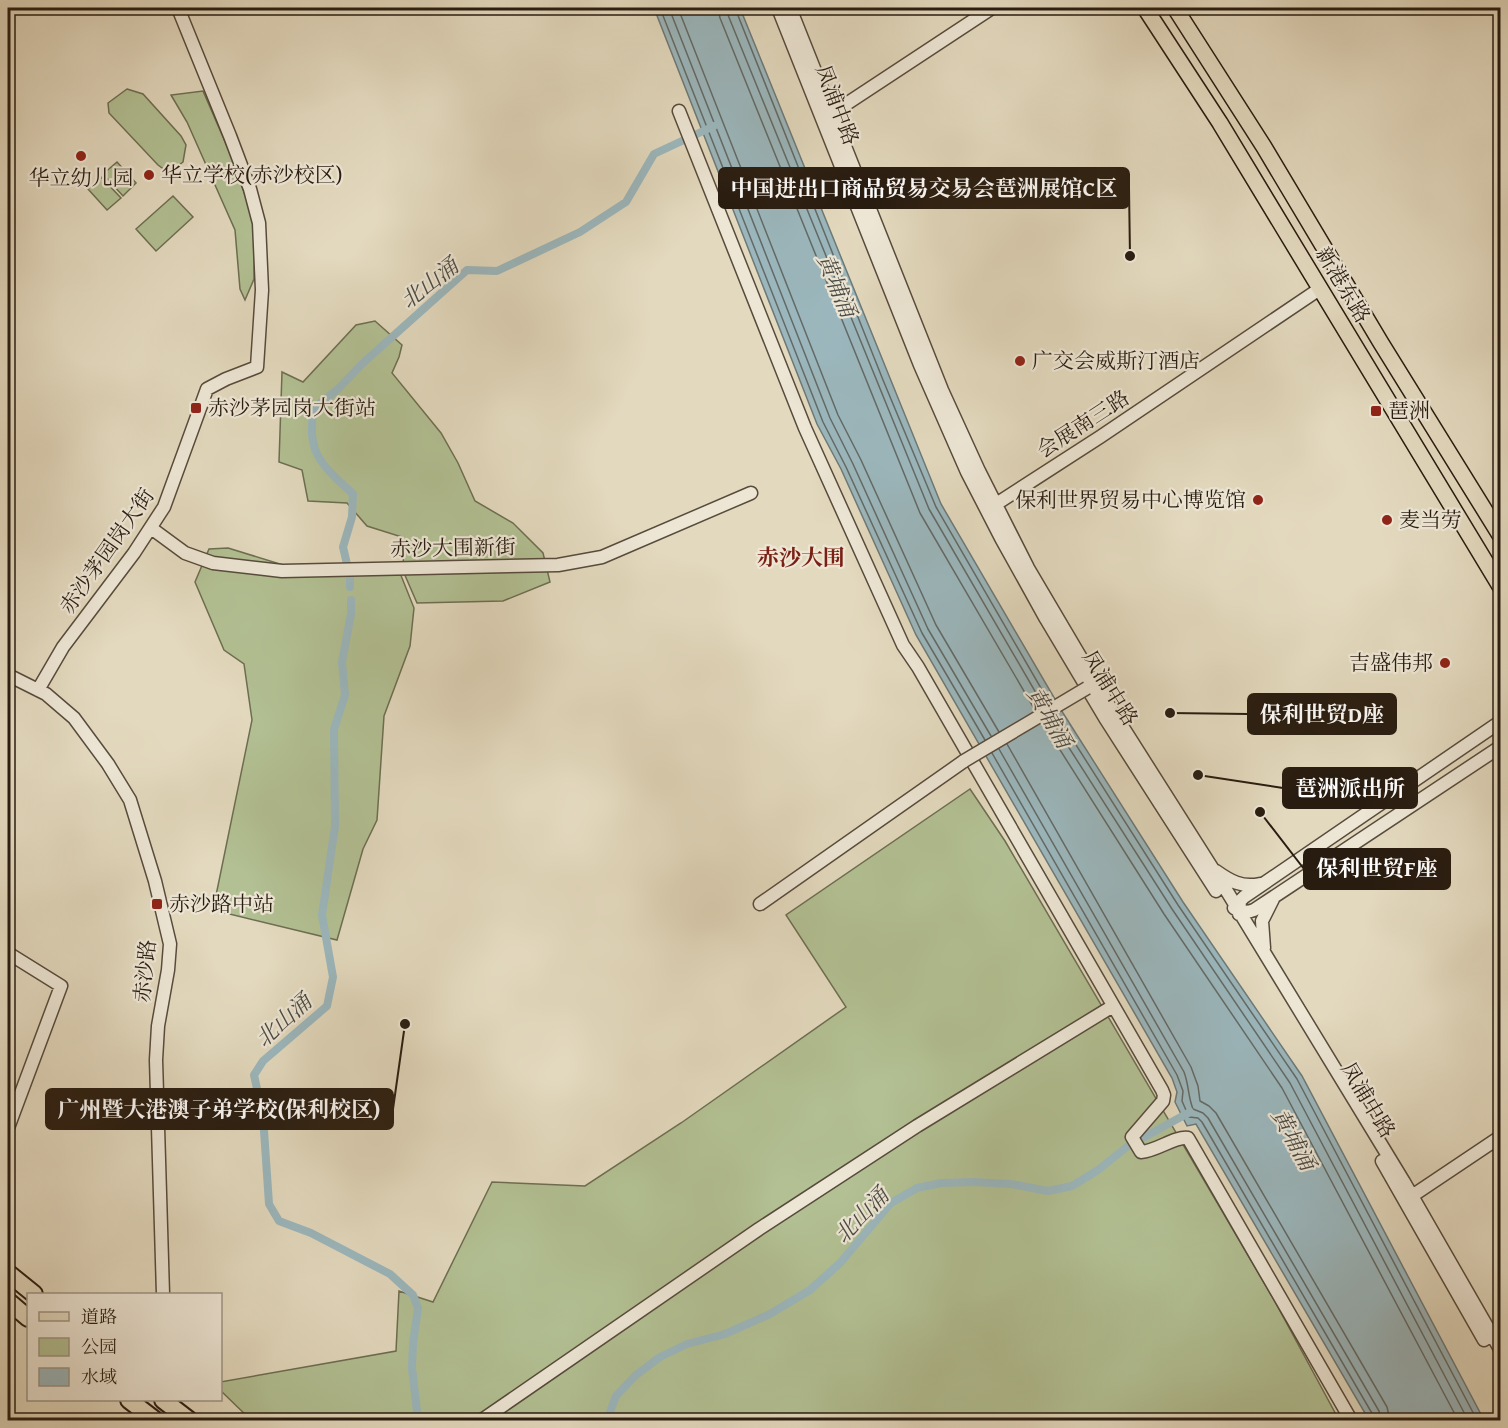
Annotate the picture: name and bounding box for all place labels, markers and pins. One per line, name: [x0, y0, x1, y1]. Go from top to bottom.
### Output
marker: 华立幼儿园: [74, 149, 88, 163]
place label: 华立学校(赤沙校区): [161, 159, 343, 190]
place label: 华立幼儿园: [29, 162, 134, 193]
marker: 华立学校(赤沙校区): [142, 168, 156, 182]
callout: 中国进出口商品贸易交易会琶洲展馆C区: [719, 168, 1129, 208]
place label: 广交会威斯汀酒店: [1032, 345, 1200, 376]
marker: 广交会威斯汀酒店: [1013, 354, 1027, 368]
place label: 赤沙茅园岗大街站: [208, 392, 376, 423]
place label: 琶洲: [1388, 395, 1430, 426]
marker: 赤沙茅园岗大街站: [189, 401, 203, 415]
marker: 琶洲: [1369, 404, 1383, 418]
place label: 保利世界贸易中心博览馆: [1015, 484, 1246, 515]
marker: 保利世界贸易中心博览馆: [1251, 493, 1265, 507]
place label: 麦当劳: [1399, 504, 1462, 535]
marker: 麦当劳: [1380, 513, 1394, 527]
place label: 吉盛伟邦: [1349, 647, 1433, 678]
marker: 吉盛伟邦: [1438, 656, 1452, 670]
callout: 保利世贸D座: [1248, 694, 1396, 734]
callout: 琶洲派出所: [1283, 768, 1417, 808]
callout: 保利世贸F座: [1304, 849, 1450, 889]
place label: 赤沙路中站: [169, 888, 274, 919]
marker: 赤沙路中站: [150, 897, 164, 911]
callout: 广州暨大港澳子弟学校(保利校区): [46, 1089, 393, 1129]

